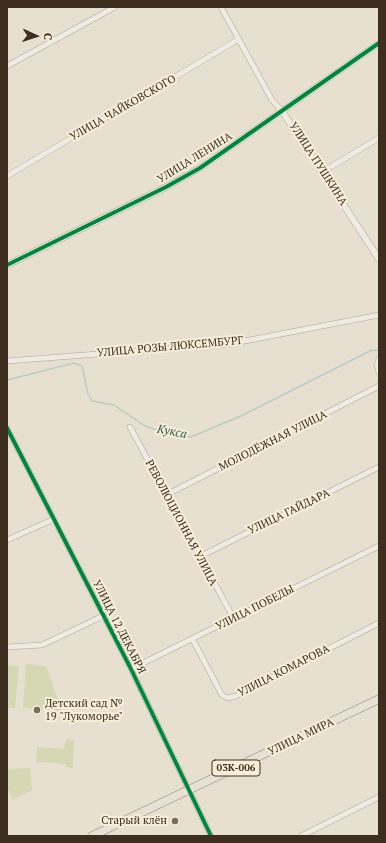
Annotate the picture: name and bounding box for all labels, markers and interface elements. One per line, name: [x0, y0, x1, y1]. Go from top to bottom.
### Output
north arrow: [16, 16, 56, 56]
text: С: [41, 33, 55, 41]
street label: УЛИЦА ЧАЙКОВСКОГО: [68, 72, 178, 144]
street label: УЛИЦА ПУШКИНА: [286, 120, 350, 208]
street label: УЛИЦА ЛЕНИНА: [155, 130, 235, 186]
street label: УЛИЦА РОЗЫ ЛЮКСЕМБУРГ: [96, 334, 244, 360]
street label: МОЛОДЁЖНАЯ УЛИЦА: [217, 408, 329, 474]
water label: Кукса: [156, 422, 188, 442]
street label: РЕВОЛЮЦИОННАЯ УЛИЦА: [142, 458, 220, 588]
street label: УЛИЦА ГАЙДАРА: [246, 487, 332, 537]
street label: УЛИЦА 12 ДЕКАБРЯ: [90, 578, 148, 676]
street label: УЛИЦА ПОБЕДЫ: [214, 583, 296, 633]
street label: УЛИЦА КОМАРОВА: [236, 642, 332, 700]
place label: Детский сад № 19 "Лукоморье": [45, 697, 123, 723]
marker: Детский сад № 19 "Лукоморье": [32, 705, 42, 715]
street label: УЛИЦА МИРА: [266, 715, 336, 759]
road number: 03К-006: [212, 760, 260, 776]
place label: Старый клён: [101, 814, 167, 828]
marker: Старый клён: [170, 816, 180, 826]

